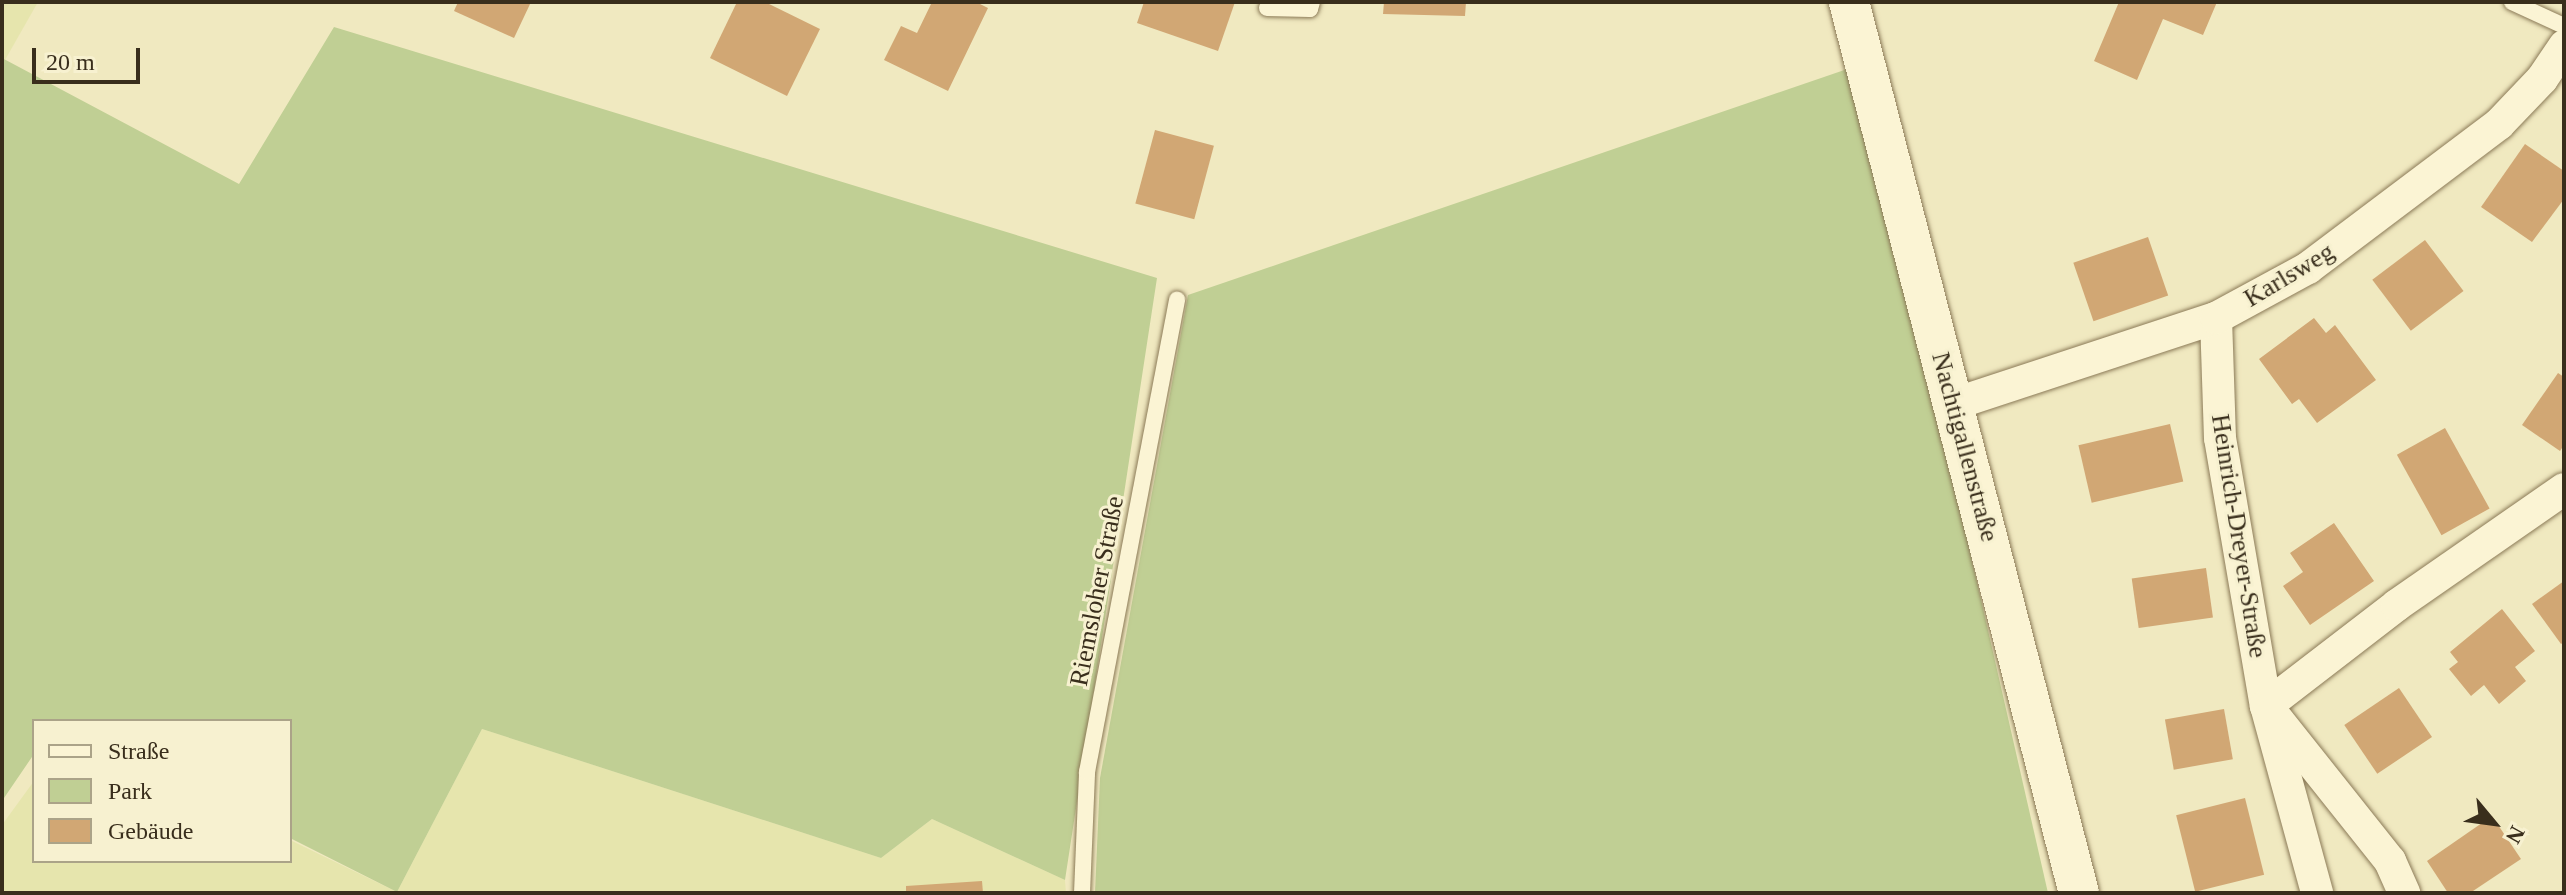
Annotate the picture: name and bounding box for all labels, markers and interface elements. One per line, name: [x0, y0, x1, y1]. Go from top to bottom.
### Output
scale bar: [36, 32, 144, 82]
text: 20 m: [46, 49, 95, 75]
street label: Karlsweg: [2238, 236, 2340, 314]
street label: Nachtigallenstraße: [1925, 349, 2005, 545]
street label: Heinrich-Dreyer-Straße: [2204, 412, 2274, 660]
street label: Riemsloher Straße: [1063, 493, 1131, 689]
legend: [32, 719, 292, 863]
text: Straße: [108, 738, 169, 764]
text: Park: [108, 778, 152, 804]
north arrow: [2454, 783, 2534, 863]
text: Gebäude: [108, 818, 193, 844]
text: N: [2501, 822, 2530, 848]

